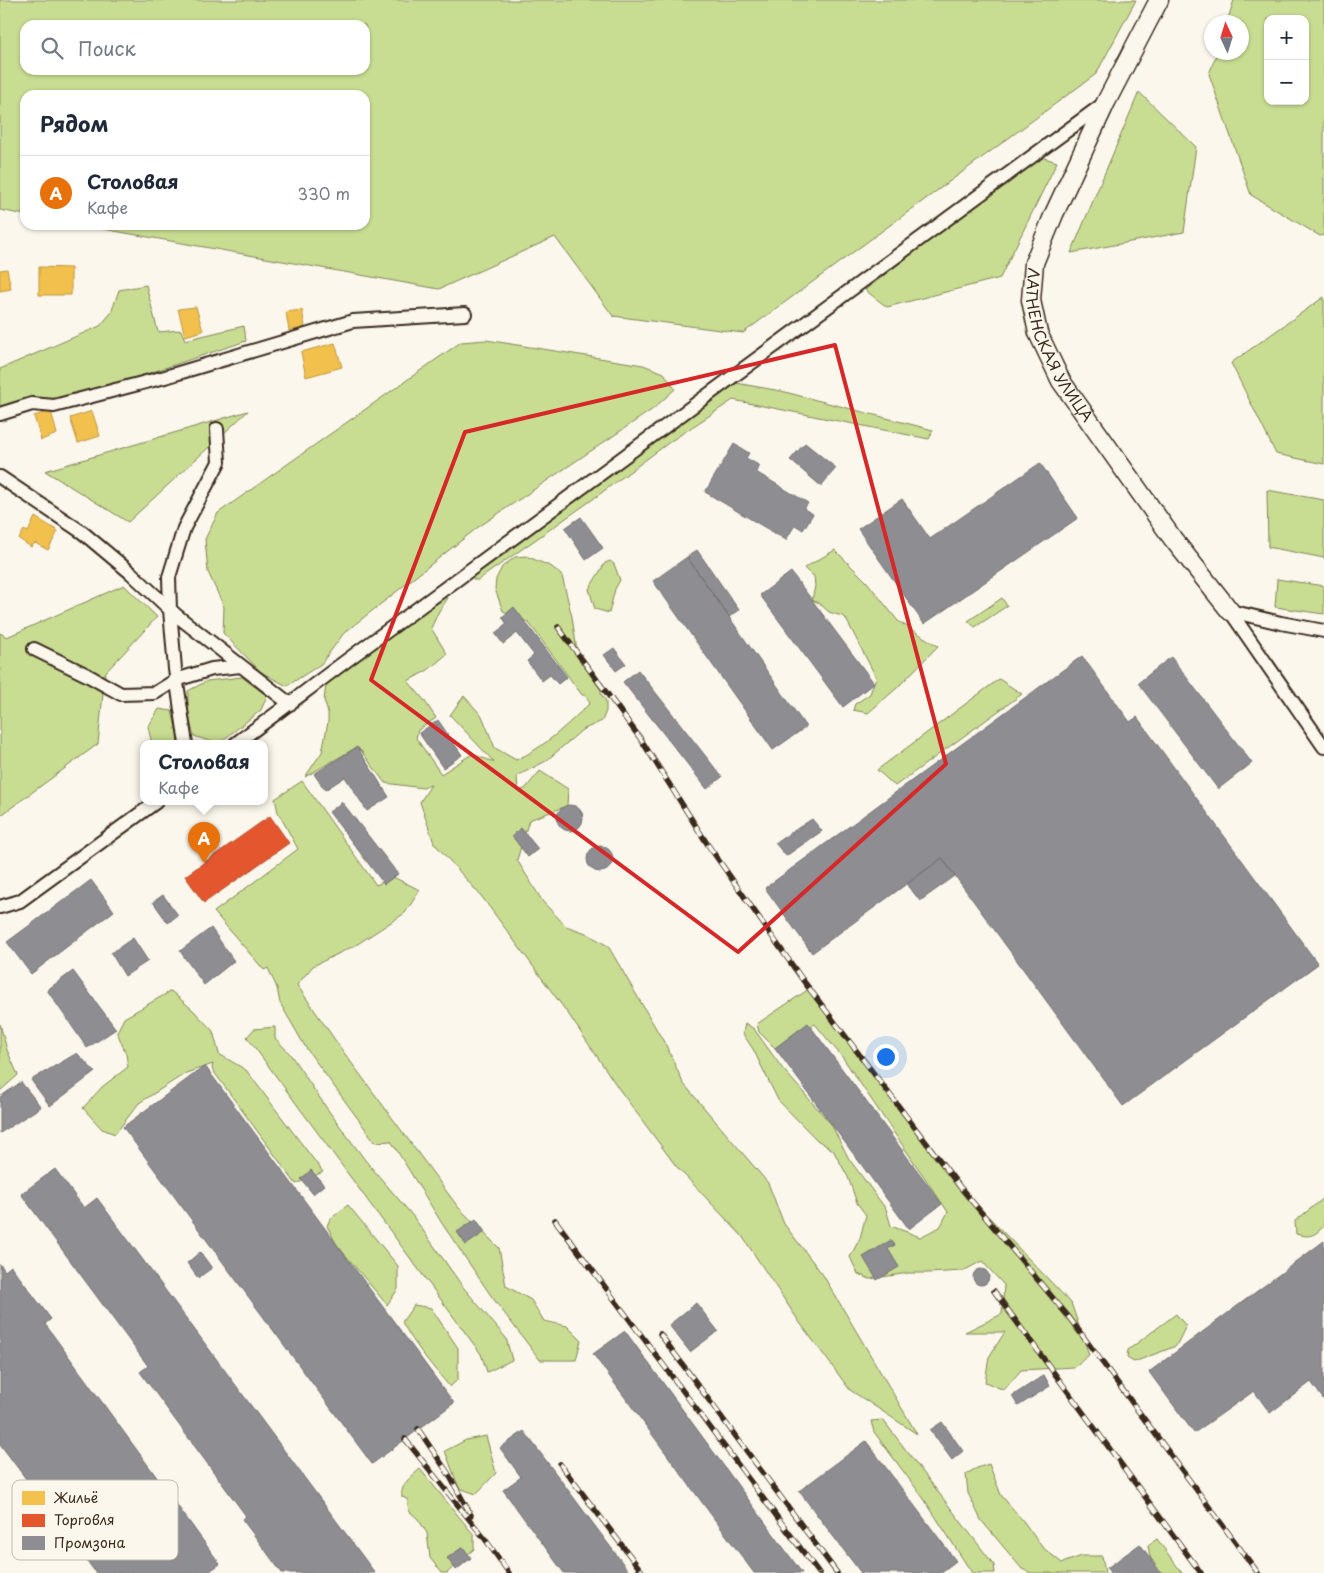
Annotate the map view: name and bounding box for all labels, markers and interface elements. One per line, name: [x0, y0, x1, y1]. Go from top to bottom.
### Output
north arrow: [1204, 15, 1249, 60]
map controls: [1264, 15, 1309, 105]
button: +: [1264, 15, 1309, 60]
search box: [20, 20, 370, 75]
icon: search: [38, 34, 66, 62]
text: Поиск: [78, 34, 136, 62]
button: −: [1264, 60, 1309, 105]
text: Рядом: [40, 107, 108, 139]
text: Столовая: [87, 167, 179, 195]
text: A: [50, 181, 62, 205]
text: 330 m: [297, 181, 350, 205]
text: Кафе: [87, 195, 128, 219]
street label: ЛАТНЕНСКАЯ УЛИЦА: [1021, 267, 1100, 426]
popup: [140, 740, 268, 805]
text: Столовая: [158, 747, 250, 775]
text: Кафе: [158, 775, 199, 799]
pin: A: [188, 822, 220, 863]
your location: [873, 1044, 899, 1070]
legend: [12, 1480, 178, 1560]
text: Жильё: [53, 1487, 98, 1508]
text: Торговля: [54, 1509, 115, 1530]
text: Промзона: [54, 1532, 125, 1553]

